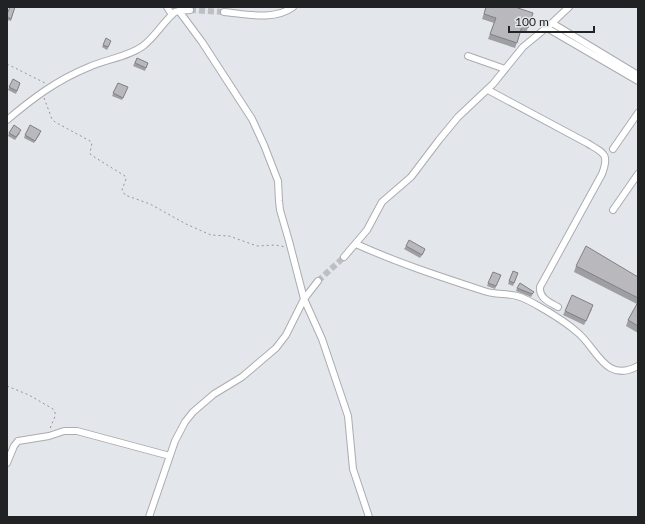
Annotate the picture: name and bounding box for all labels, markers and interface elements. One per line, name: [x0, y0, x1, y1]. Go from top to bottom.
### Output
scale bar: [509, 8, 594, 34]
text: 100 m: [515, 14, 549, 29]

